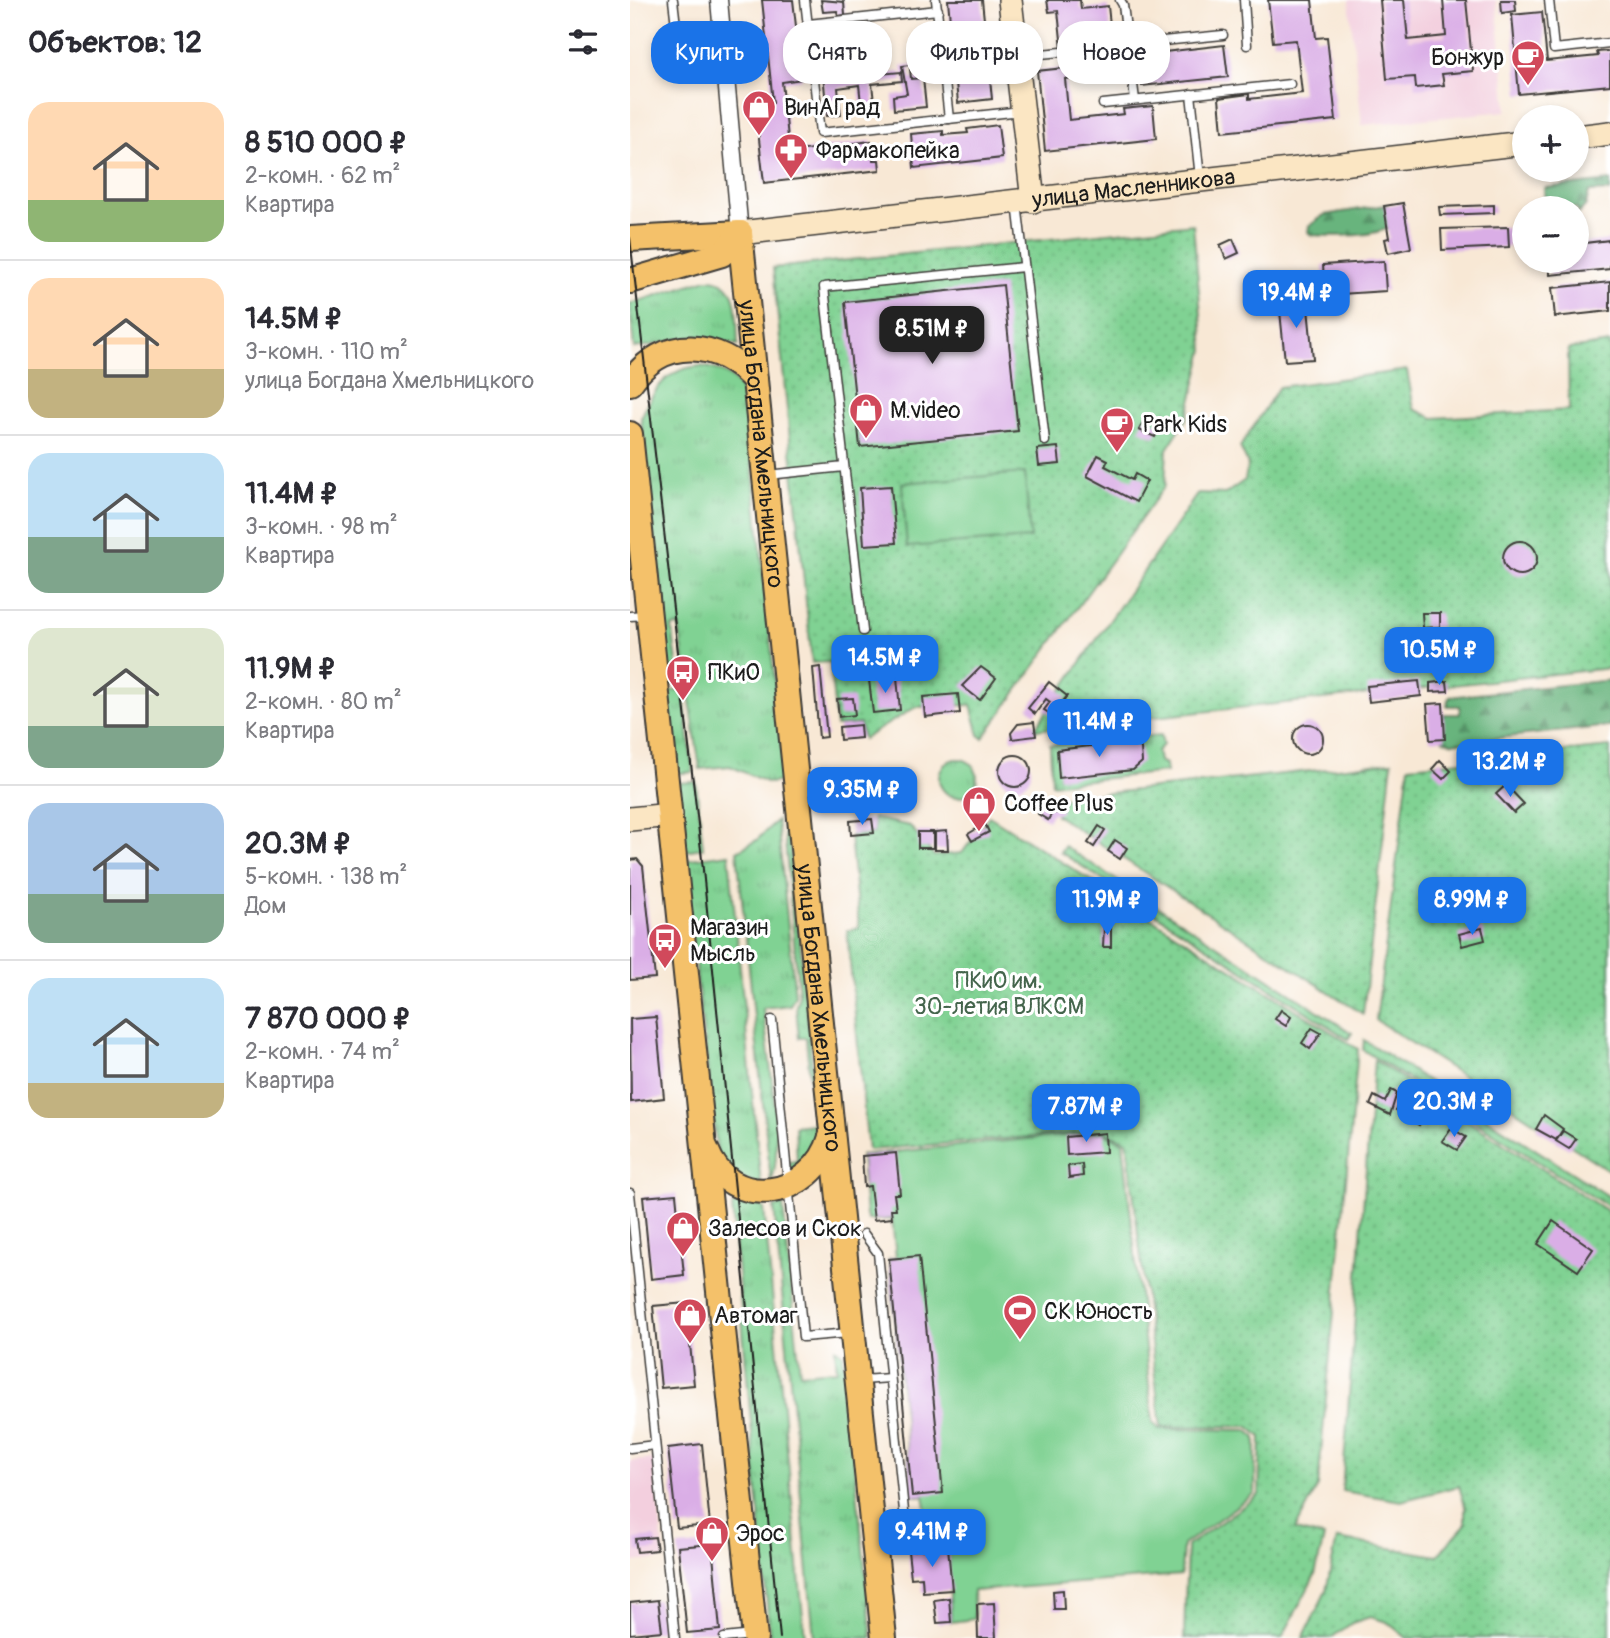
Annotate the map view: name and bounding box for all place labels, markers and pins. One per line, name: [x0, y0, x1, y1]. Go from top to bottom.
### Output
cafe icon: Бонжур: [1509, 38, 1547, 87]
place label: Бонжур: [1431, 43, 1504, 72]
shop icon: ВинАГрад: [740, 88, 778, 137]
place label: ВинАГрад: [784, 93, 880, 122]
pharmacy icon: Фармакопейка: [772, 131, 810, 180]
place label: Фармакопейка: [816, 136, 960, 165]
pin: 19.4M ₽: [1231, 270, 1361, 330]
pin: 8.51M ₽: [867, 306, 997, 366]
shop icon: M.video: [847, 391, 885, 440]
place label: M.video: [890, 396, 961, 425]
cafe icon: Park Kids: [1098, 405, 1136, 454]
place label: Park Kids: [1142, 410, 1227, 439]
pin: 10.5M ₽: [1374, 628, 1504, 687]
pin: 14.5M ₽: [820, 636, 950, 695]
bus stop icon: ПКиО: [664, 653, 702, 702]
place label: ПКиО: [708, 658, 760, 687]
pin: 11.4M ₽: [1034, 700, 1164, 759]
pin: 13.2M ₽: [1445, 740, 1575, 799]
pin: 9.35M ₽: [797, 768, 927, 827]
shop icon: Coffee Plus: [960, 784, 998, 833]
place label: Coffee Plus: [1004, 789, 1113, 818]
pin: 11.9M ₽: [1042, 878, 1172, 937]
pin: 8.99M ₽: [1407, 878, 1537, 937]
place label: Магазин Мысль: [690, 913, 769, 968]
bus stop icon: Магазин Мысль: [646, 921, 684, 970]
pin: 20.3M ₽: [1389, 1080, 1519, 1139]
pin: 7.87M ₽: [1021, 1084, 1151, 1144]
shop icon: Залесов и Скок: [664, 1209, 702, 1258]
place label: Залесов и Скок: [708, 1214, 862, 1243]
sports icon: СК Юность: [1001, 1292, 1039, 1341]
shop icon: Автомаг: [671, 1296, 709, 1345]
place label: СК Юность: [1044, 1297, 1153, 1326]
place label: Автомаг: [714, 1301, 798, 1330]
pin: 9.41M ₽: [867, 1510, 997, 1569]
shop icon: Эрос: [693, 1514, 731, 1563]
place label: Эрос: [736, 1519, 785, 1548]

